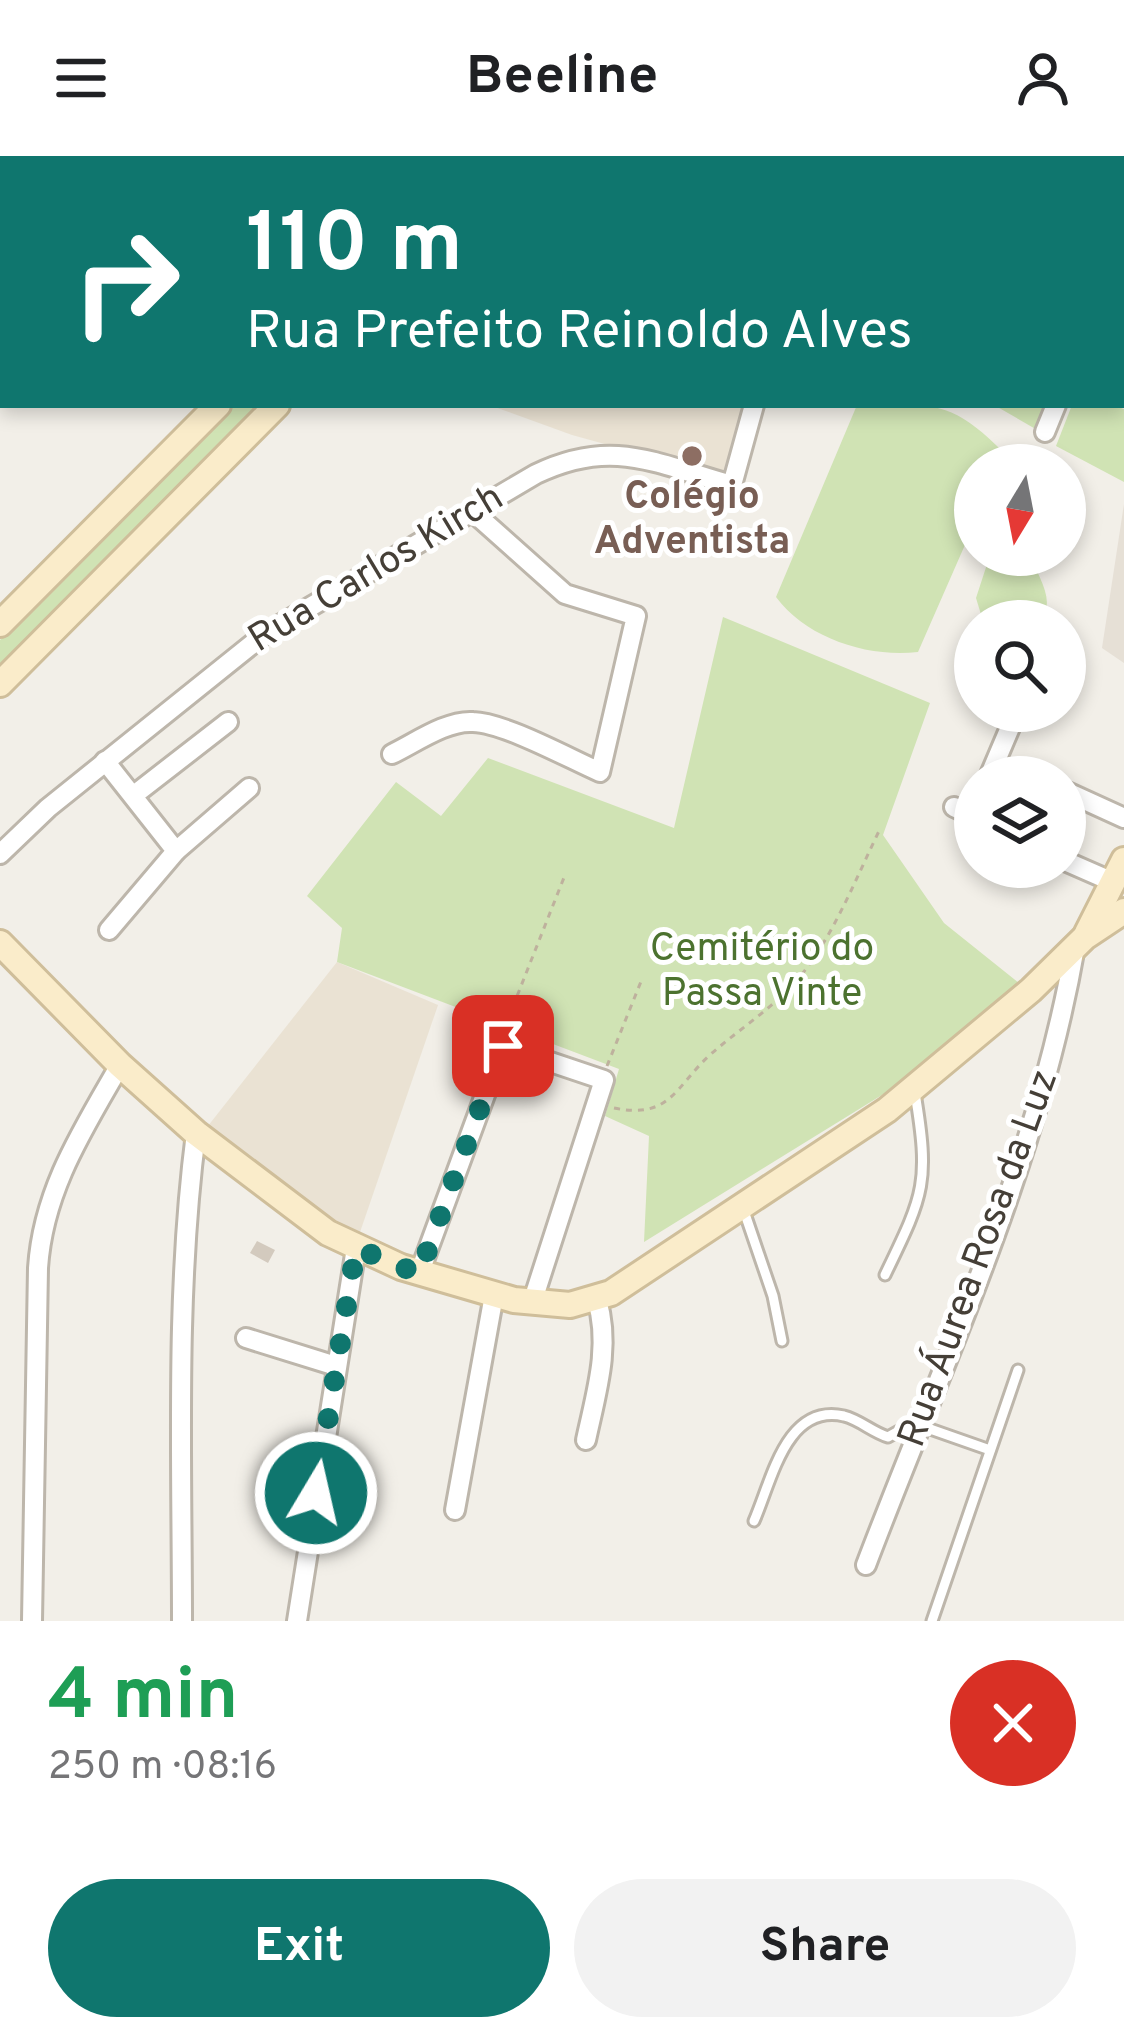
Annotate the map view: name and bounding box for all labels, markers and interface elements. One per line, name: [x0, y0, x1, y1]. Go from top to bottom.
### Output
text: Beeline: [466, 44, 658, 113]
icon: menu: [48, 45, 114, 111]
icon: person: [1010, 45, 1076, 111]
text: 110 m: [246, 195, 463, 301]
icon: right: [48, 204, 204, 360]
text: Rua Prefeito Reinoldo Alves: [246, 299, 913, 368]
marker: Colégio Adventista: [679, 443, 705, 469]
north arrow: [954, 444, 1086, 576]
map controls: [954, 444, 1086, 888]
place label: Colégio Adventista: [594, 474, 790, 568]
street label: Rua Carlos Kirch: [241, 475, 513, 665]
button: search: [954, 600, 1086, 732]
button: layers: [954, 756, 1086, 888]
park label: Cemitério do Passa Vinte: [650, 926, 874, 1020]
pin: [452, 995, 554, 1097]
icon: arrive: [470, 1013, 536, 1079]
street label: Rua Áurea Rosa da Luz: [886, 1063, 1071, 1454]
position arrow: [253, 1430, 379, 1556]
text: 4 min: [48, 1653, 238, 1745]
button: close: [950, 1660, 1076, 1786]
text: 250 m · 08:16: [48, 1744, 277, 1793]
button: Exit: [48, 1879, 550, 2017]
button: Share: [574, 1879, 1076, 2017]

